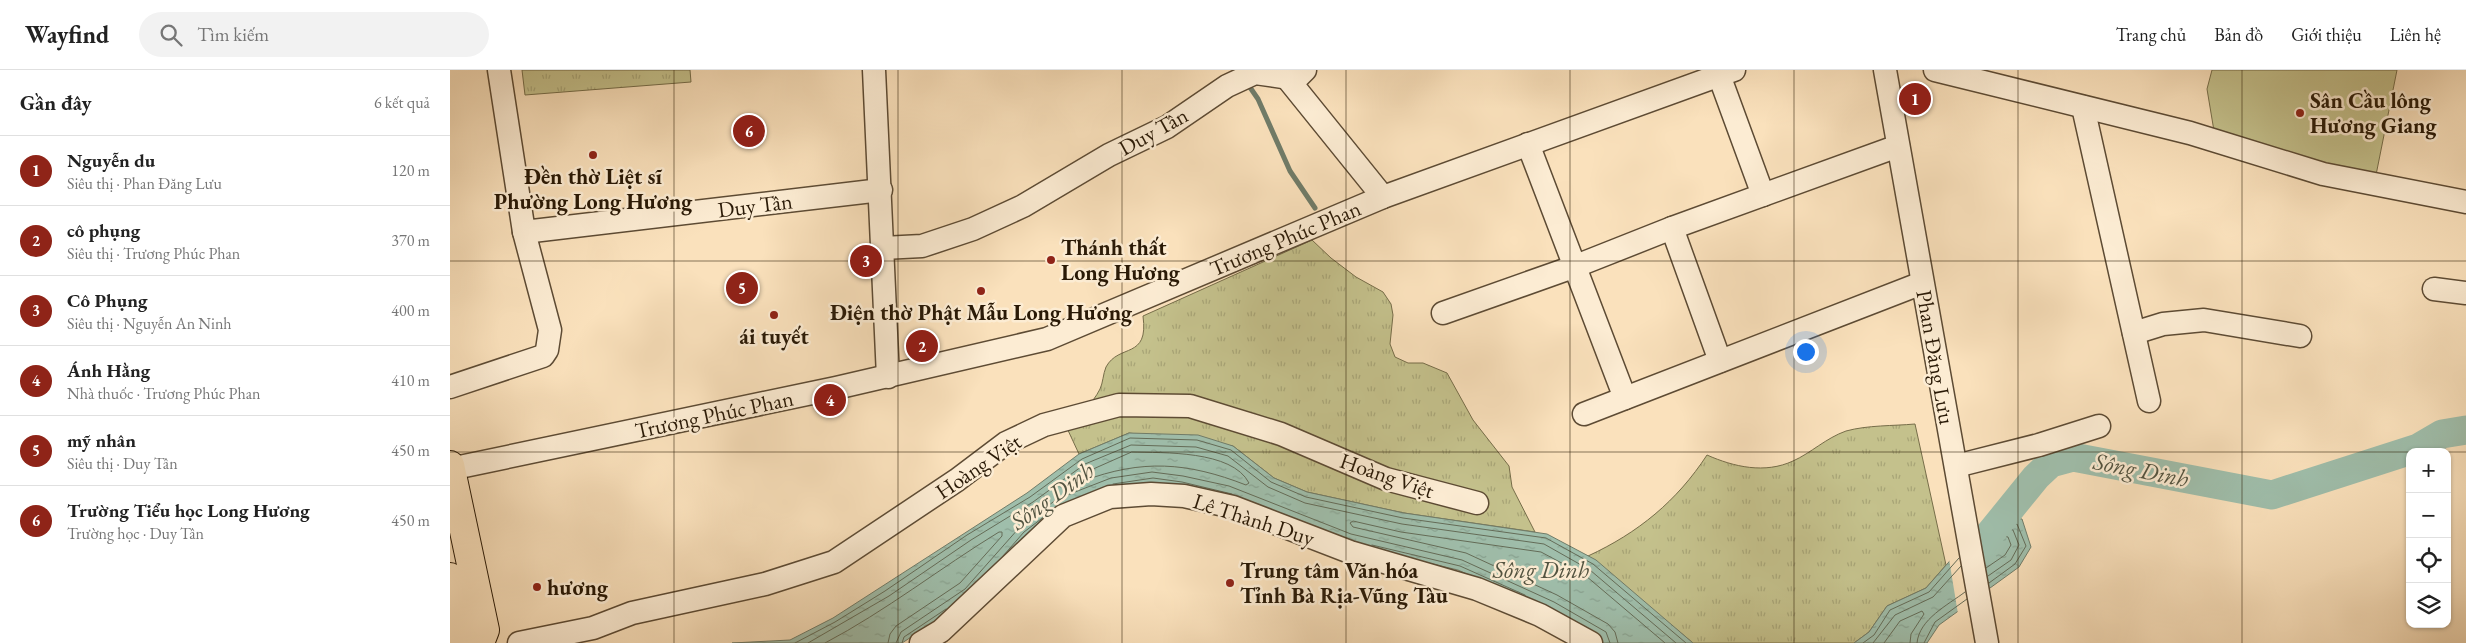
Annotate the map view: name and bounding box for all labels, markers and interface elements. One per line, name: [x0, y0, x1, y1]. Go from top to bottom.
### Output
search box: [139, 12, 489, 57]
text: Wayfind: [25, 19, 109, 50]
icon: search: [157, 21, 185, 49]
text: Tìm kiếm: [197, 22, 269, 47]
text: Trang chủ: [2116, 23, 2186, 46]
text: Bản đồ: [2214, 23, 2263, 46]
text: Giới thiệu: [2291, 23, 2362, 46]
text: Liên hệ: [2390, 23, 2441, 46]
pin: 1: [1899, 80, 1931, 118]
place label: Sân Cầu lông Hương Giang: [2310, 86, 2437, 140]
text: Gần đây: [20, 89, 92, 116]
text: 6 kết quả: [374, 92, 430, 113]
street label: Duy Tân: [1113, 100, 1193, 162]
marker: Sân Cầu lông Hương Giang: [2294, 107, 2306, 119]
pin: 6: [733, 112, 765, 150]
text: Nguyễn du: [67, 148, 155, 173]
marker: Đền thờ Liệt sĩ Phường Long Hương: [587, 149, 599, 161]
text: 1: [32, 160, 40, 181]
text: 120 m: [391, 160, 430, 181]
place label: Đền thờ Liệt sĩ Phường Long Hương: [494, 162, 693, 216]
text: Siêu thị · Phan Đăng Lưu: [67, 173, 222, 194]
street label: Duy Tân: [716, 186, 794, 224]
street label: Trương Phúc Phan: [1205, 193, 1365, 283]
text: cô phụng: [67, 218, 140, 243]
text: 2: [32, 230, 40, 251]
text: 370 m: [391, 230, 430, 251]
place label: Thánh thất Long Hương: [1061, 233, 1181, 287]
pin: 3: [850, 242, 882, 280]
text: Siêu thị · Trương Phúc Phan: [67, 243, 240, 264]
marker: Thánh thất Long Hương: [1045, 254, 1057, 266]
pin: 5: [726, 269, 758, 307]
marker: Điện thờ Phật Mẫu Long Hương: [975, 285, 987, 297]
text: Cô Phụng: [67, 288, 147, 313]
street label: Phan Đăng Lưu: [1909, 288, 1962, 427]
place label: Điện thờ Phật Mẫu Long Hương: [830, 298, 1133, 327]
text: 3: [32, 300, 40, 321]
text: 400 m: [391, 300, 430, 321]
marker: ái tuyết: [768, 309, 780, 321]
text: Siêu thị · Nguyễn An Ninh: [67, 313, 232, 334]
place label: ái tuyết: [739, 322, 809, 351]
pin: 2: [906, 327, 938, 365]
your location: [1793, 339, 1819, 365]
text: Ánh Hằng: [67, 358, 150, 383]
text: 4: [32, 370, 40, 391]
text: 410 m: [391, 370, 430, 391]
pin: 4: [814, 381, 846, 419]
text: Nhà thuốc · Trương Phúc Phan: [67, 383, 261, 404]
street label: Trương Phúc Phan: [632, 383, 796, 445]
street label: Hoàng Việt: [930, 427, 1027, 506]
text: mỹ nhân: [67, 428, 136, 453]
text: 5: [32, 440, 40, 461]
text: 450 m: [391, 440, 430, 461]
water label: Sông Dinh: [2090, 445, 2192, 494]
street label: Hoàng Việt: [1336, 446, 1438, 505]
map controls: [2406, 448, 2451, 628]
button: +: [2406, 448, 2451, 493]
text: Siêu thị · Duy Tân: [67, 453, 178, 474]
water label: Sông Dinh: [1003, 455, 1100, 537]
street label: Lê Thành Duy: [1190, 486, 1319, 553]
button: −: [2406, 493, 2451, 538]
text: Trường Tiểu học Long Hương: [67, 498, 310, 523]
text: 6: [32, 510, 40, 531]
text: 450 m: [391, 510, 430, 531]
text: Trường học · Duy Tân: [67, 523, 204, 544]
button: locate: [2406, 538, 2451, 583]
water label: Sông Dinh: [1492, 554, 1589, 585]
place label: Trung tâm Văn hóa Tỉnh Bà Rịa-Vũng Tàu: [1240, 556, 1448, 610]
place label: hương: [547, 573, 609, 602]
marker: Trung tâm Văn hóa Tỉnh Bà Rịa-Vũng Tàu: [1224, 577, 1236, 589]
marker: hương: [531, 581, 543, 593]
button: layers: [2406, 583, 2451, 628]

